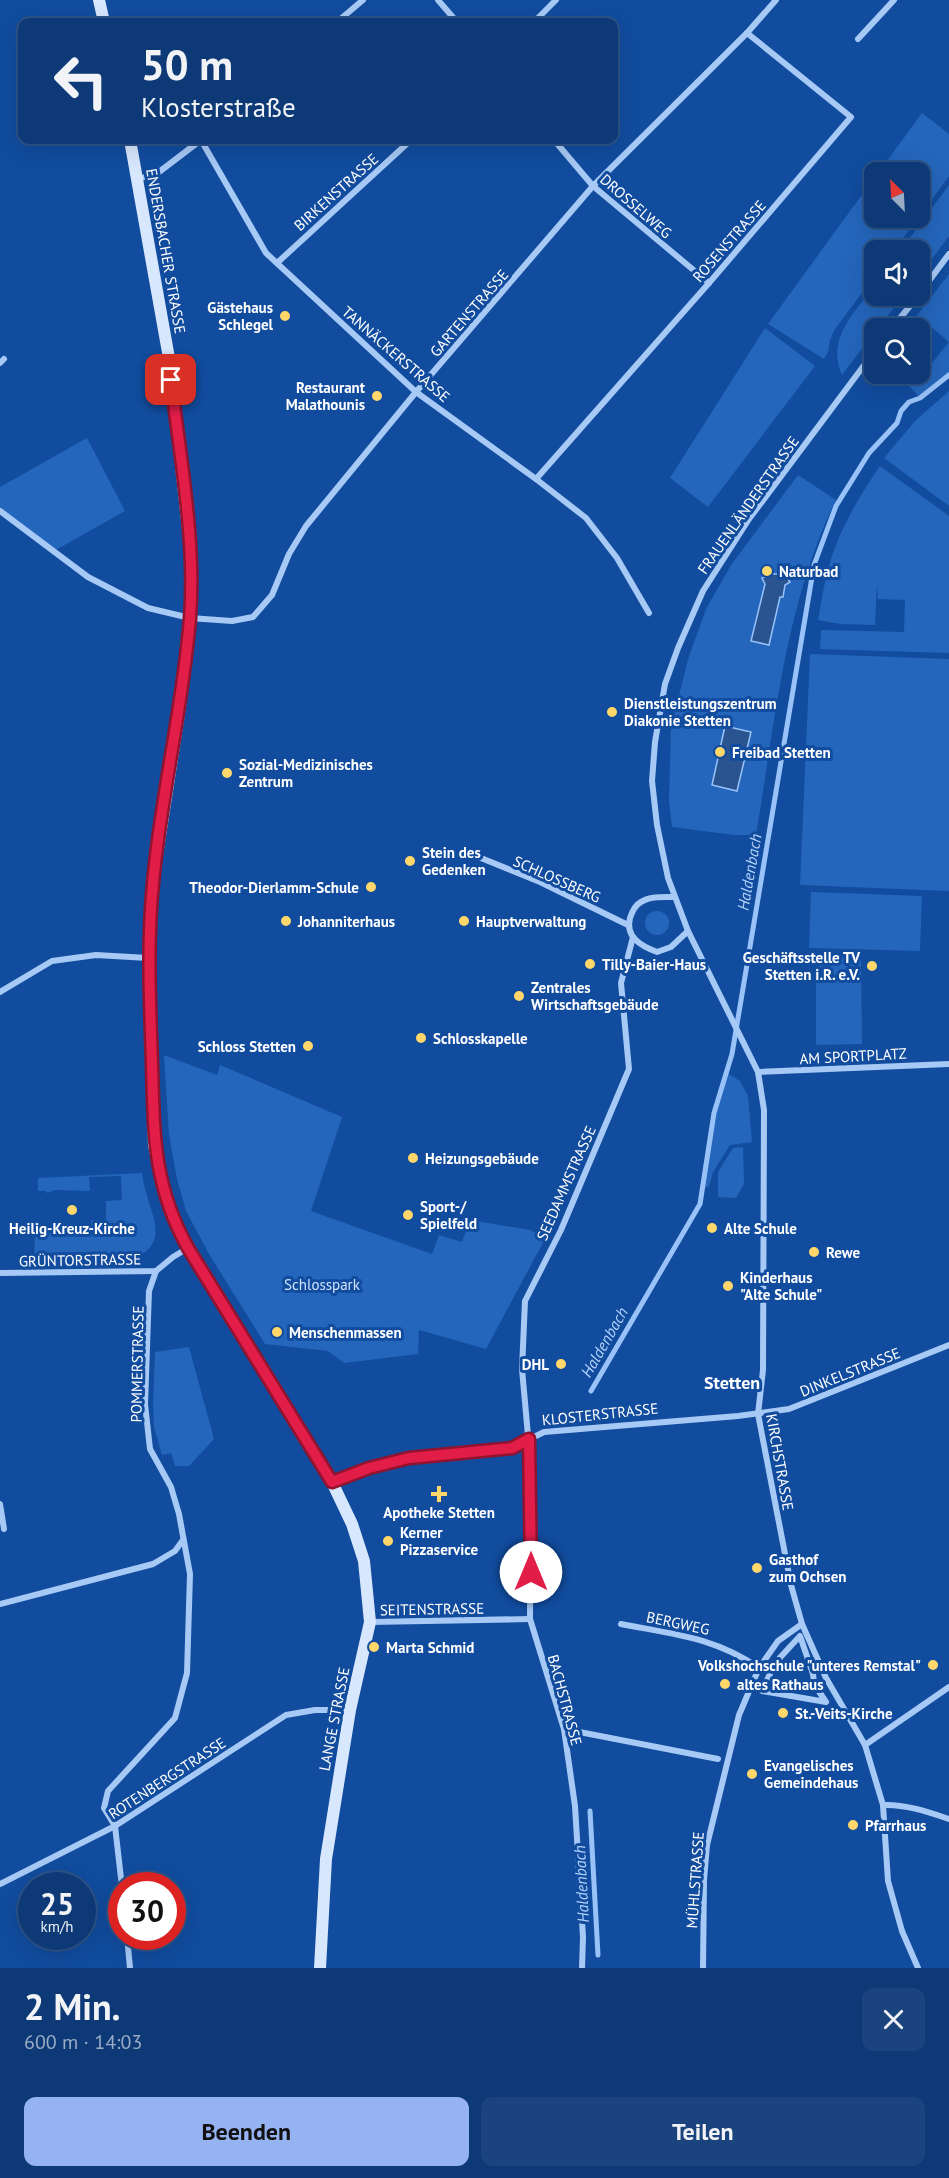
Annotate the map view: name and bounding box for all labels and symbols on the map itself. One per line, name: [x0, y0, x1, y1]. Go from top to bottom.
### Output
street label: BIRKENSTRASSE: [290, 149, 382, 235]
north arrow: [864, 162, 930, 228]
street label: ENDERSBACHER STRASSE: [142, 167, 190, 335]
street label: DROSSELWEG: [596, 170, 676, 242]
street label: ROSENSTRASSE: [688, 196, 770, 286]
street label: GARTENSTRASSE: [426, 265, 512, 361]
place label: Gästehaus Schlegel: [207, 298, 274, 334]
street label: TANNÄCKERSTRASSE: [338, 302, 454, 406]
marker: Gästehaus Schlegel: [278, 309, 292, 323]
pin: [145, 354, 196, 405]
place label: Restaurant Malathounis: [286, 378, 366, 414]
marker: Restaurant Malathounis: [370, 389, 384, 403]
street label: FRAUENLÄNDERSTRASSE: [693, 432, 803, 578]
place label: Naturbad: [779, 562, 838, 581]
marker: Naturbad: [760, 564, 774, 578]
place label: Dienstleistungszentrum Diakonie Stetten: [624, 694, 777, 730]
marker: Dienstleistungszentrum Diakonie Stetten: [605, 705, 619, 719]
place label: Freibad Stetten: [732, 743, 831, 762]
marker: Freibad Stetten: [713, 745, 727, 759]
place label: Sozial-Medizinisches Zentrum: [239, 755, 373, 791]
marker: Sozial-Medizinisches Zentrum: [220, 766, 234, 780]
water label: Haldenbach: [732, 832, 766, 912]
place label: Stein des Gedenken: [422, 843, 486, 879]
street label: SCHLOSSBERG: [510, 851, 604, 907]
marker: Stein des Gedenken: [403, 854, 417, 868]
place label: Theodor-Dierlamm-Schule: [189, 878, 359, 897]
marker: Theodor-Dierlamm-Schule: [364, 880, 378, 894]
place label: Johanniterhaus: [297, 912, 395, 931]
place label: Hauptverwaltung: [476, 912, 586, 931]
marker: Johanniterhaus: [279, 914, 293, 928]
marker: Hauptverwaltung: [457, 914, 471, 928]
place label: Geschäftsstelle TV Stetten i.R. e.V.: [743, 948, 861, 984]
place label: Tilly-Baier-Haus: [602, 955, 706, 974]
marker: Tilly-Baier-Haus: [583, 957, 597, 971]
marker: Geschäftsstelle TV Stetten i.R. e.V.: [865, 959, 879, 973]
place label: Zentrales Wirtschaftsgebäude: [531, 978, 659, 1014]
marker: Zentrales Wirtschaftsgebäude: [512, 989, 526, 1003]
place label: Schlosskapelle: [433, 1029, 528, 1048]
marker: Schlosskapelle: [414, 1031, 428, 1045]
place label: Schloss Stetten: [198, 1037, 296, 1056]
marker: Schloss Stetten: [301, 1039, 315, 1053]
street label: AM SPORTPLATZ: [799, 1044, 907, 1068]
street label: SEEDAMMSTRASSE: [532, 1123, 600, 1243]
place label: Heizungsgebäude: [425, 1149, 539, 1168]
marker: Heizungsgebäude: [406, 1151, 420, 1165]
place label: Sport-/ Spielfeld: [420, 1197, 477, 1233]
marker: Heilig-Kreuz-Kirche: [65, 1203, 79, 1217]
marker: Sport-/ Spielfeld: [401, 1208, 415, 1222]
place label: Heilig-Kreuz-Kirche: [9, 1219, 135, 1238]
place label: Alte Schule: [724, 1219, 797, 1238]
marker: Alte Schule: [705, 1221, 719, 1235]
place label: Rewe: [826, 1243, 861, 1262]
marker: Rewe: [807, 1245, 821, 1259]
street label: GRÜNTORSTRASSE: [19, 1249, 141, 1271]
place label: Kinderhaus "Alte Schule": [740, 1268, 822, 1304]
park label: Schlosspark: [284, 1275, 361, 1294]
marker: Kinderhaus "Alte Schule": [721, 1279, 735, 1293]
water label: Haldenbach: [576, 1303, 632, 1381]
street label: POMMERSTRASSE: [126, 1306, 148, 1422]
place label: Menschenmassen: [289, 1323, 402, 1342]
marker: Menschenmassen: [270, 1325, 284, 1339]
street label: DINKELSTRASSE: [797, 1343, 903, 1401]
place label: DHL: [522, 1355, 549, 1374]
marker: DHL: [554, 1357, 568, 1371]
district label: Stetten: [704, 1371, 760, 1394]
street label: KLOSTERSTRASSE: [541, 1398, 659, 1430]
street label: KIRCHSTRASSE: [762, 1412, 798, 1512]
marker: Apotheke Stetten: [432, 1487, 446, 1501]
place label: Apotheke Stetten: [383, 1503, 495, 1522]
place label: Kerner Pizzaservice: [400, 1523, 478, 1559]
marker: Kerner Pizzaservice: [381, 1534, 395, 1548]
position arrow: [499, 1540, 563, 1604]
place label: Gasthof zum Ochsen: [769, 1550, 846, 1586]
marker: Gasthof zum Ochsen: [750, 1561, 764, 1575]
street label: SEITENSTRASSE: [380, 1599, 484, 1619]
street label: BERGWEG: [645, 1607, 711, 1639]
place label: Marta Schmid: [386, 1638, 474, 1657]
marker: Marta Schmid: [367, 1640, 381, 1654]
street label: BACHSTRASSE: [544, 1652, 586, 1748]
place label: Volkshochschule "unteres Remstal": [697, 1656, 921, 1675]
marker: Volkshochschule "unteres Remstal": [926, 1658, 940, 1672]
street label: LANGE STRASSE: [315, 1665, 353, 1773]
place label: altes Rathaus: [737, 1675, 823, 1694]
marker: altes Rathaus: [718, 1677, 732, 1691]
place label: St.-Veits-Kirche: [795, 1704, 893, 1723]
marker: St.-Veits-Kirche: [776, 1706, 790, 1720]
street label: ROTENBERGSTRASSE: [105, 1733, 229, 1823]
place label: Evangelisches Gemeindehaus: [764, 1756, 858, 1792]
marker: Evangelisches Gemeindehaus: [745, 1767, 759, 1781]
place label: Pfarrhaus: [865, 1816, 926, 1835]
marker: Pfarrhaus: [846, 1818, 860, 1832]
street label: MÜHLSTRASSE: [682, 1831, 708, 1929]
water label: Haldenbach: [569, 1845, 593, 1923]
speed limit sign: 30: [108, 1872, 186, 1950]

